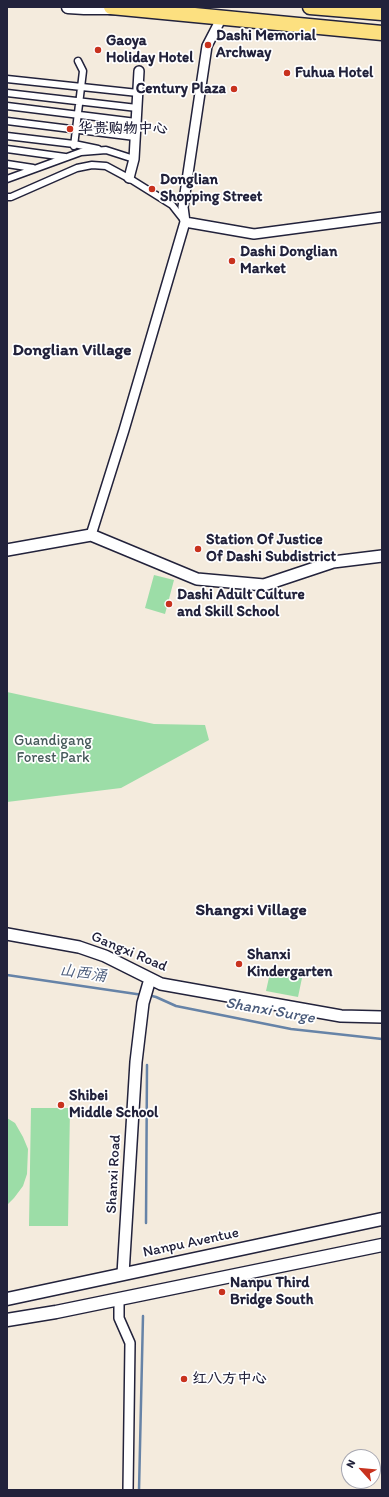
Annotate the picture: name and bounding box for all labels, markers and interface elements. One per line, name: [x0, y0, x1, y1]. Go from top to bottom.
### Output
place label: Dashi Memorial Archway: [216, 27, 316, 62]
place label: Gaoya Holiday Hotel: [106, 32, 193, 67]
marker: Dashi Memorial Archway: [203, 40, 213, 50]
marker: Gaoya Holiday Hotel: [93, 45, 103, 55]
place label: Fuhua Hotel: [295, 64, 373, 82]
marker: Fuhua Hotel: [282, 68, 292, 78]
place label: Century Plaza: [136, 80, 226, 98]
marker: Century Plaza: [229, 84, 239, 94]
place label: 华贵购物中心: [78, 120, 168, 138]
marker: 华贵购物中心: [65, 124, 75, 134]
place label: Donglian Shopping Street: [160, 171, 262, 206]
marker: Donglian Shopping Street: [147, 184, 157, 194]
place label: Dashi Donglian Market: [240, 243, 337, 278]
marker: Dashi Donglian Market: [227, 256, 237, 266]
district label: Donglian Village: [13, 341, 131, 361]
place label: Station Of Justice Of Dashi Subdistrict: [206, 531, 336, 566]
marker: Station Of Justice Of Dashi Subdistrict: [193, 544, 203, 554]
place label: Dashi Adult Culture and Skill School: [177, 586, 305, 621]
marker: Dashi Adult Culture and Skill School: [164, 599, 174, 609]
park label: Guandigang Forest Park: [14, 732, 92, 767]
district label: Shangxi Village: [195, 901, 307, 921]
street label: Gangxi Road: [88, 928, 170, 976]
place label: Shanxi Kindergarten: [247, 946, 332, 981]
marker: Shanxi Kindergarten: [234, 959, 244, 969]
water label: 山西涌: [58, 961, 108, 987]
water label: Shanxi Surge: [224, 994, 316, 1028]
place label: Shibei Middle School: [69, 1087, 158, 1122]
marker: Shibei Middle School: [56, 1100, 66, 1110]
street label: Shanxi Road: [103, 1134, 125, 1214]
street label: Nanpu Aventue: [141, 1224, 241, 1262]
place label: Nanpu Third Bridge South: [230, 1274, 313, 1309]
marker: Nanpu Third Bridge South: [217, 1287, 227, 1297]
place label: 红八方中心: [192, 1370, 267, 1388]
marker: 红八方中心: [179, 1374, 189, 1384]
north arrow: [341, 1449, 381, 1489]
text: N: [343, 1458, 358, 1470]

